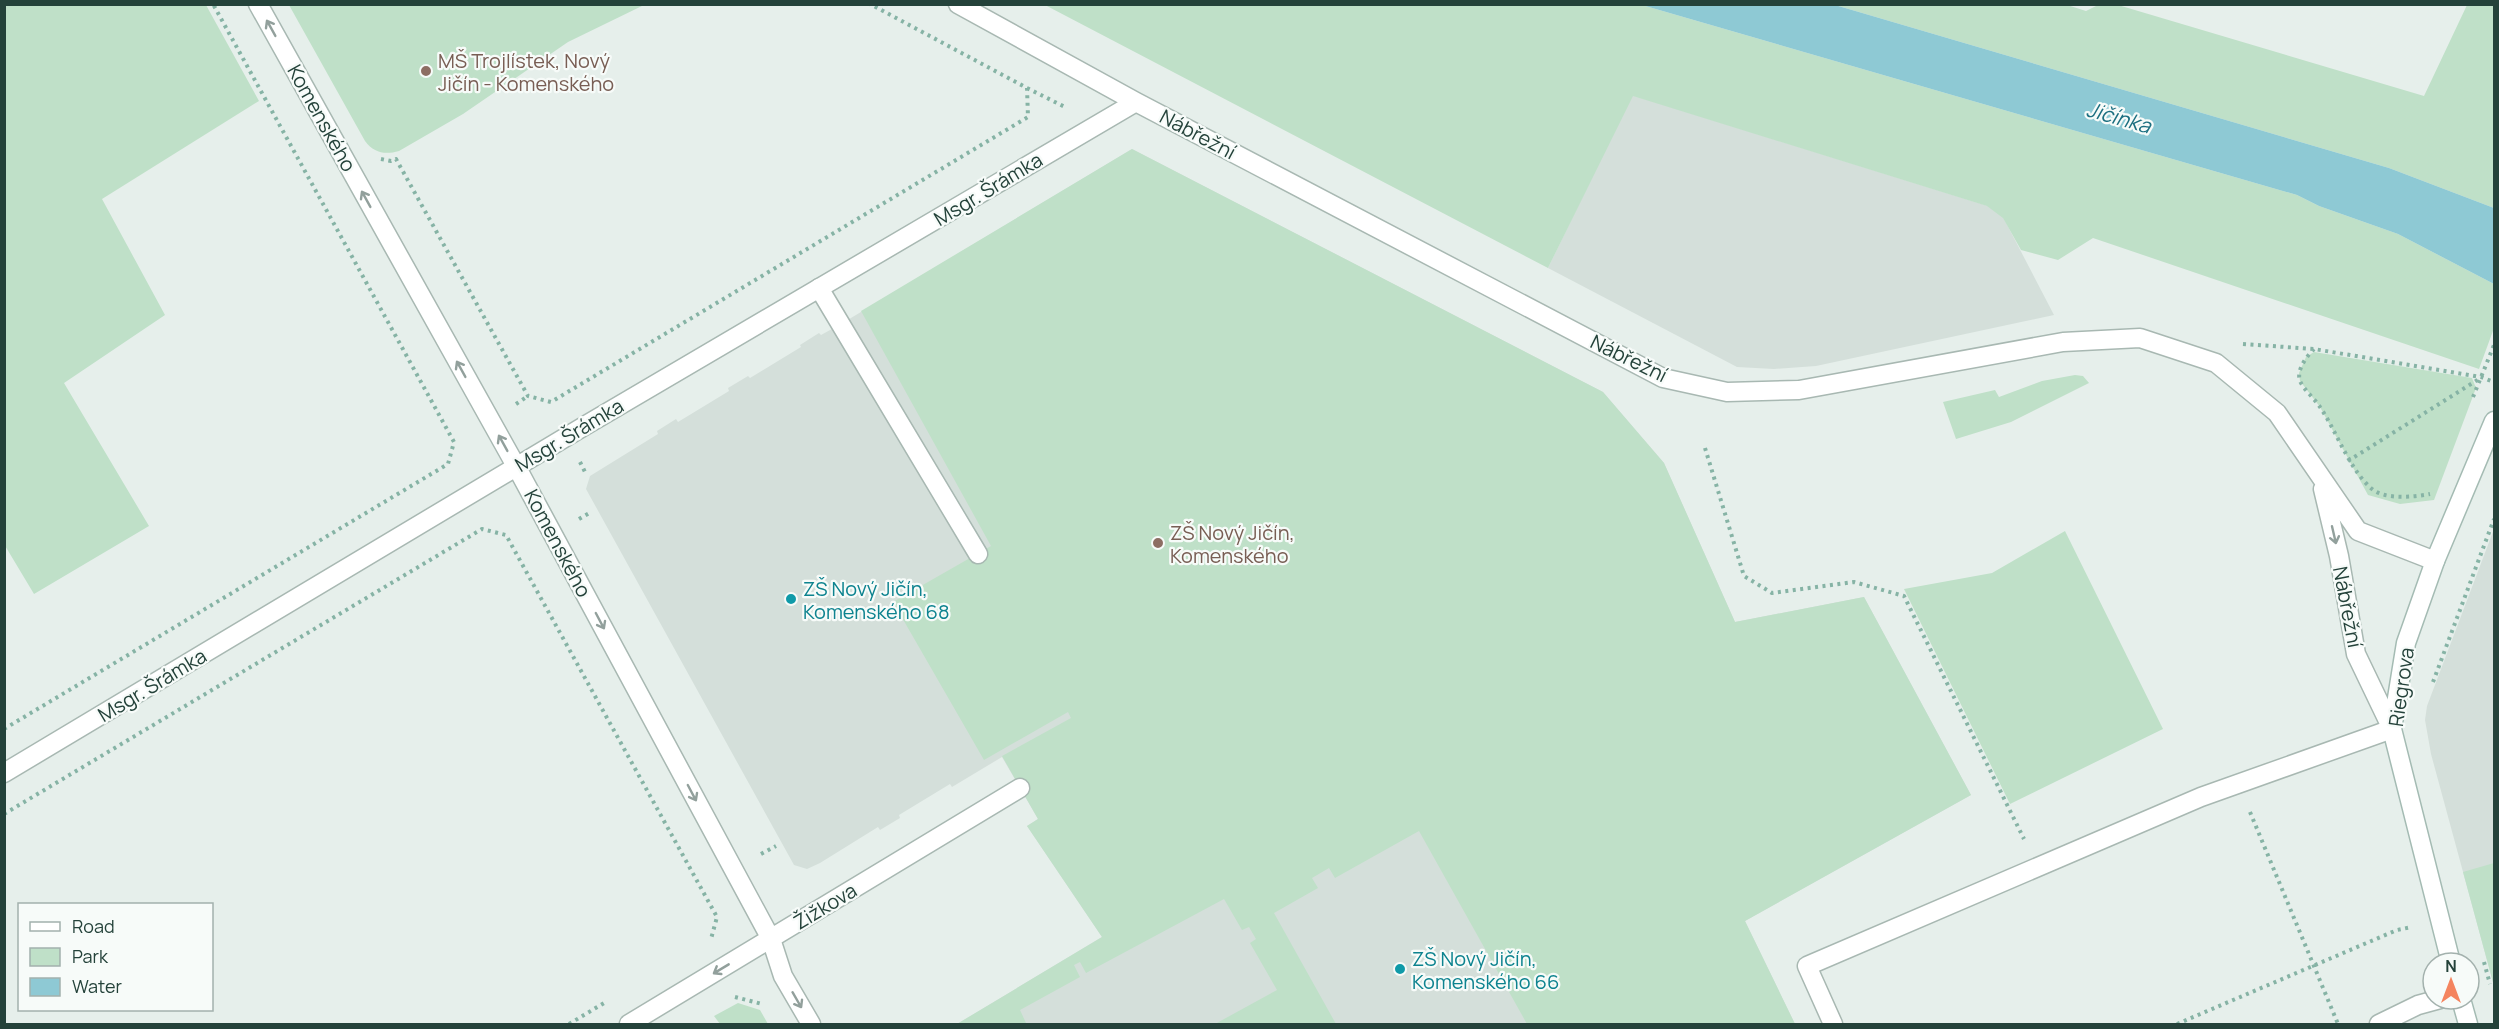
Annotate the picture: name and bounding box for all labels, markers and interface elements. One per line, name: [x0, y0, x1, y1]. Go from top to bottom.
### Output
one-way arrow: [265, 20, 277, 37]
place label: MŠ Trojlístek, Nový Jičín - Komenského: [438, 47, 614, 97]
street label: Komenského: [281, 60, 363, 177]
marker: MŠ Trojlístek, Nový Jičín - Komenského: [419, 64, 433, 78]
water label: Jičínka: [2084, 95, 2156, 140]
street label: Nábřežní: [1155, 103, 1241, 165]
street label: Msgr. Šrámka: [929, 146, 1047, 232]
one-way arrow: [360, 190, 372, 207]
street label: Nábřežní: [1586, 328, 1672, 388]
one-way arrow: [455, 361, 467, 378]
street label: Msgr. Šrámka: [510, 392, 628, 478]
one-way arrow: [497, 435, 509, 452]
street label: Komenského: [518, 484, 598, 602]
place label: ZŠ Nový Jičín, Komenského: [1170, 519, 1295, 569]
one-way arrow: [2328, 525, 2340, 544]
marker: ZŠ Nový Jičín, Komenského: [1151, 536, 1165, 550]
street label: Nábřežní: [2327, 564, 2369, 650]
place label: ZŠ Nový Jičín, Komenského 68: [803, 575, 950, 625]
marker: ZŠ Nový Jičín, Komenského 68: [784, 592, 798, 606]
one-way arrow: [595, 612, 606, 630]
street label: Msgr. Šrámka: [93, 642, 211, 728]
street label: Riegrova: [2382, 646, 2420, 728]
one-way arrow: [686, 784, 698, 801]
street label: Žižkova: [788, 877, 862, 935]
legend: [18, 903, 213, 1011]
text: Road: [72, 914, 115, 938]
text: Park: [72, 944, 109, 968]
place label: ZŠ Nový Jičín, Komenského 66: [1412, 945, 1559, 995]
north arrow: [2421, 951, 2481, 1011]
text: N: [2445, 955, 2457, 977]
marker: ZŠ Nový Jičín, Komenského 66: [1393, 962, 1407, 976]
one-way arrow: [713, 963, 730, 975]
text: Water: [72, 974, 122, 998]
one-way arrow: [791, 991, 803, 1008]

